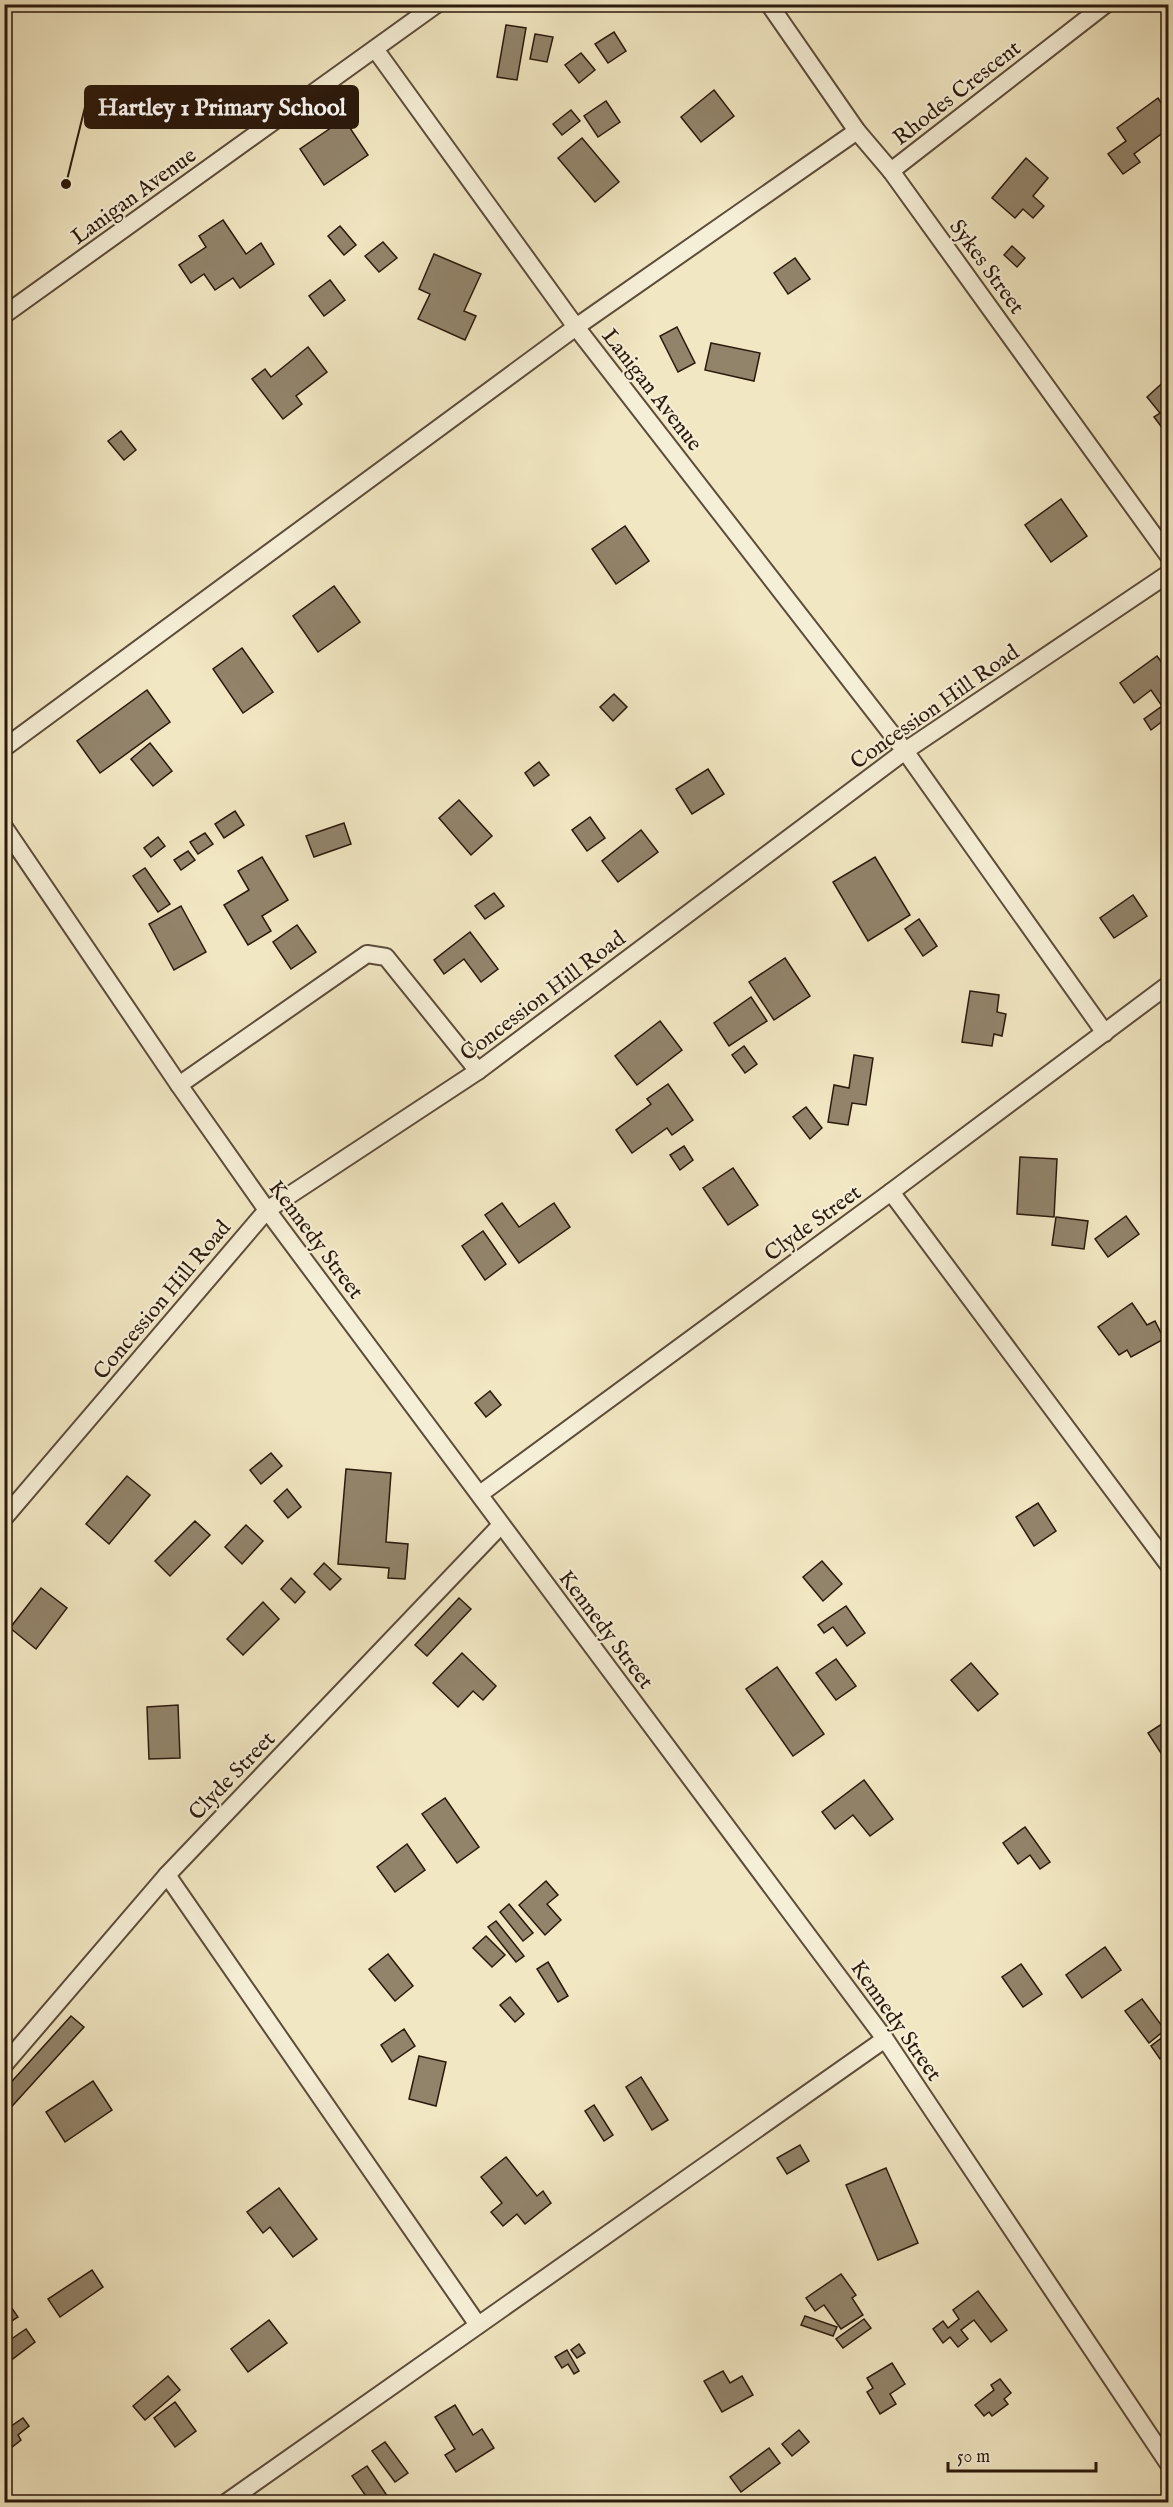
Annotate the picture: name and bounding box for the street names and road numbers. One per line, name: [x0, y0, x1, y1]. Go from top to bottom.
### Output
street label: Rhodes Crescent: [888, 35, 1027, 152]
street label: Lanigan Avenue: [66, 142, 202, 251]
street label: Sykes Street: [943, 214, 1030, 320]
street label: Lanigan Avenue: [595, 323, 708, 457]
street label: Concession Hill Road: [845, 639, 1025, 776]
street label: Concession Hill Road: [455, 925, 632, 1068]
street label: Kennedy Street: [262, 1175, 369, 1305]
street label: Clyde Street: [759, 1179, 868, 1268]
street label: Concession Hill Road: [88, 1215, 238, 1386]
street label: Kennedy Street: [552, 1565, 659, 1695]
street label: Clyde Street: [183, 1726, 282, 1827]
street label: Kennedy Street: [843, 1955, 948, 2087]

